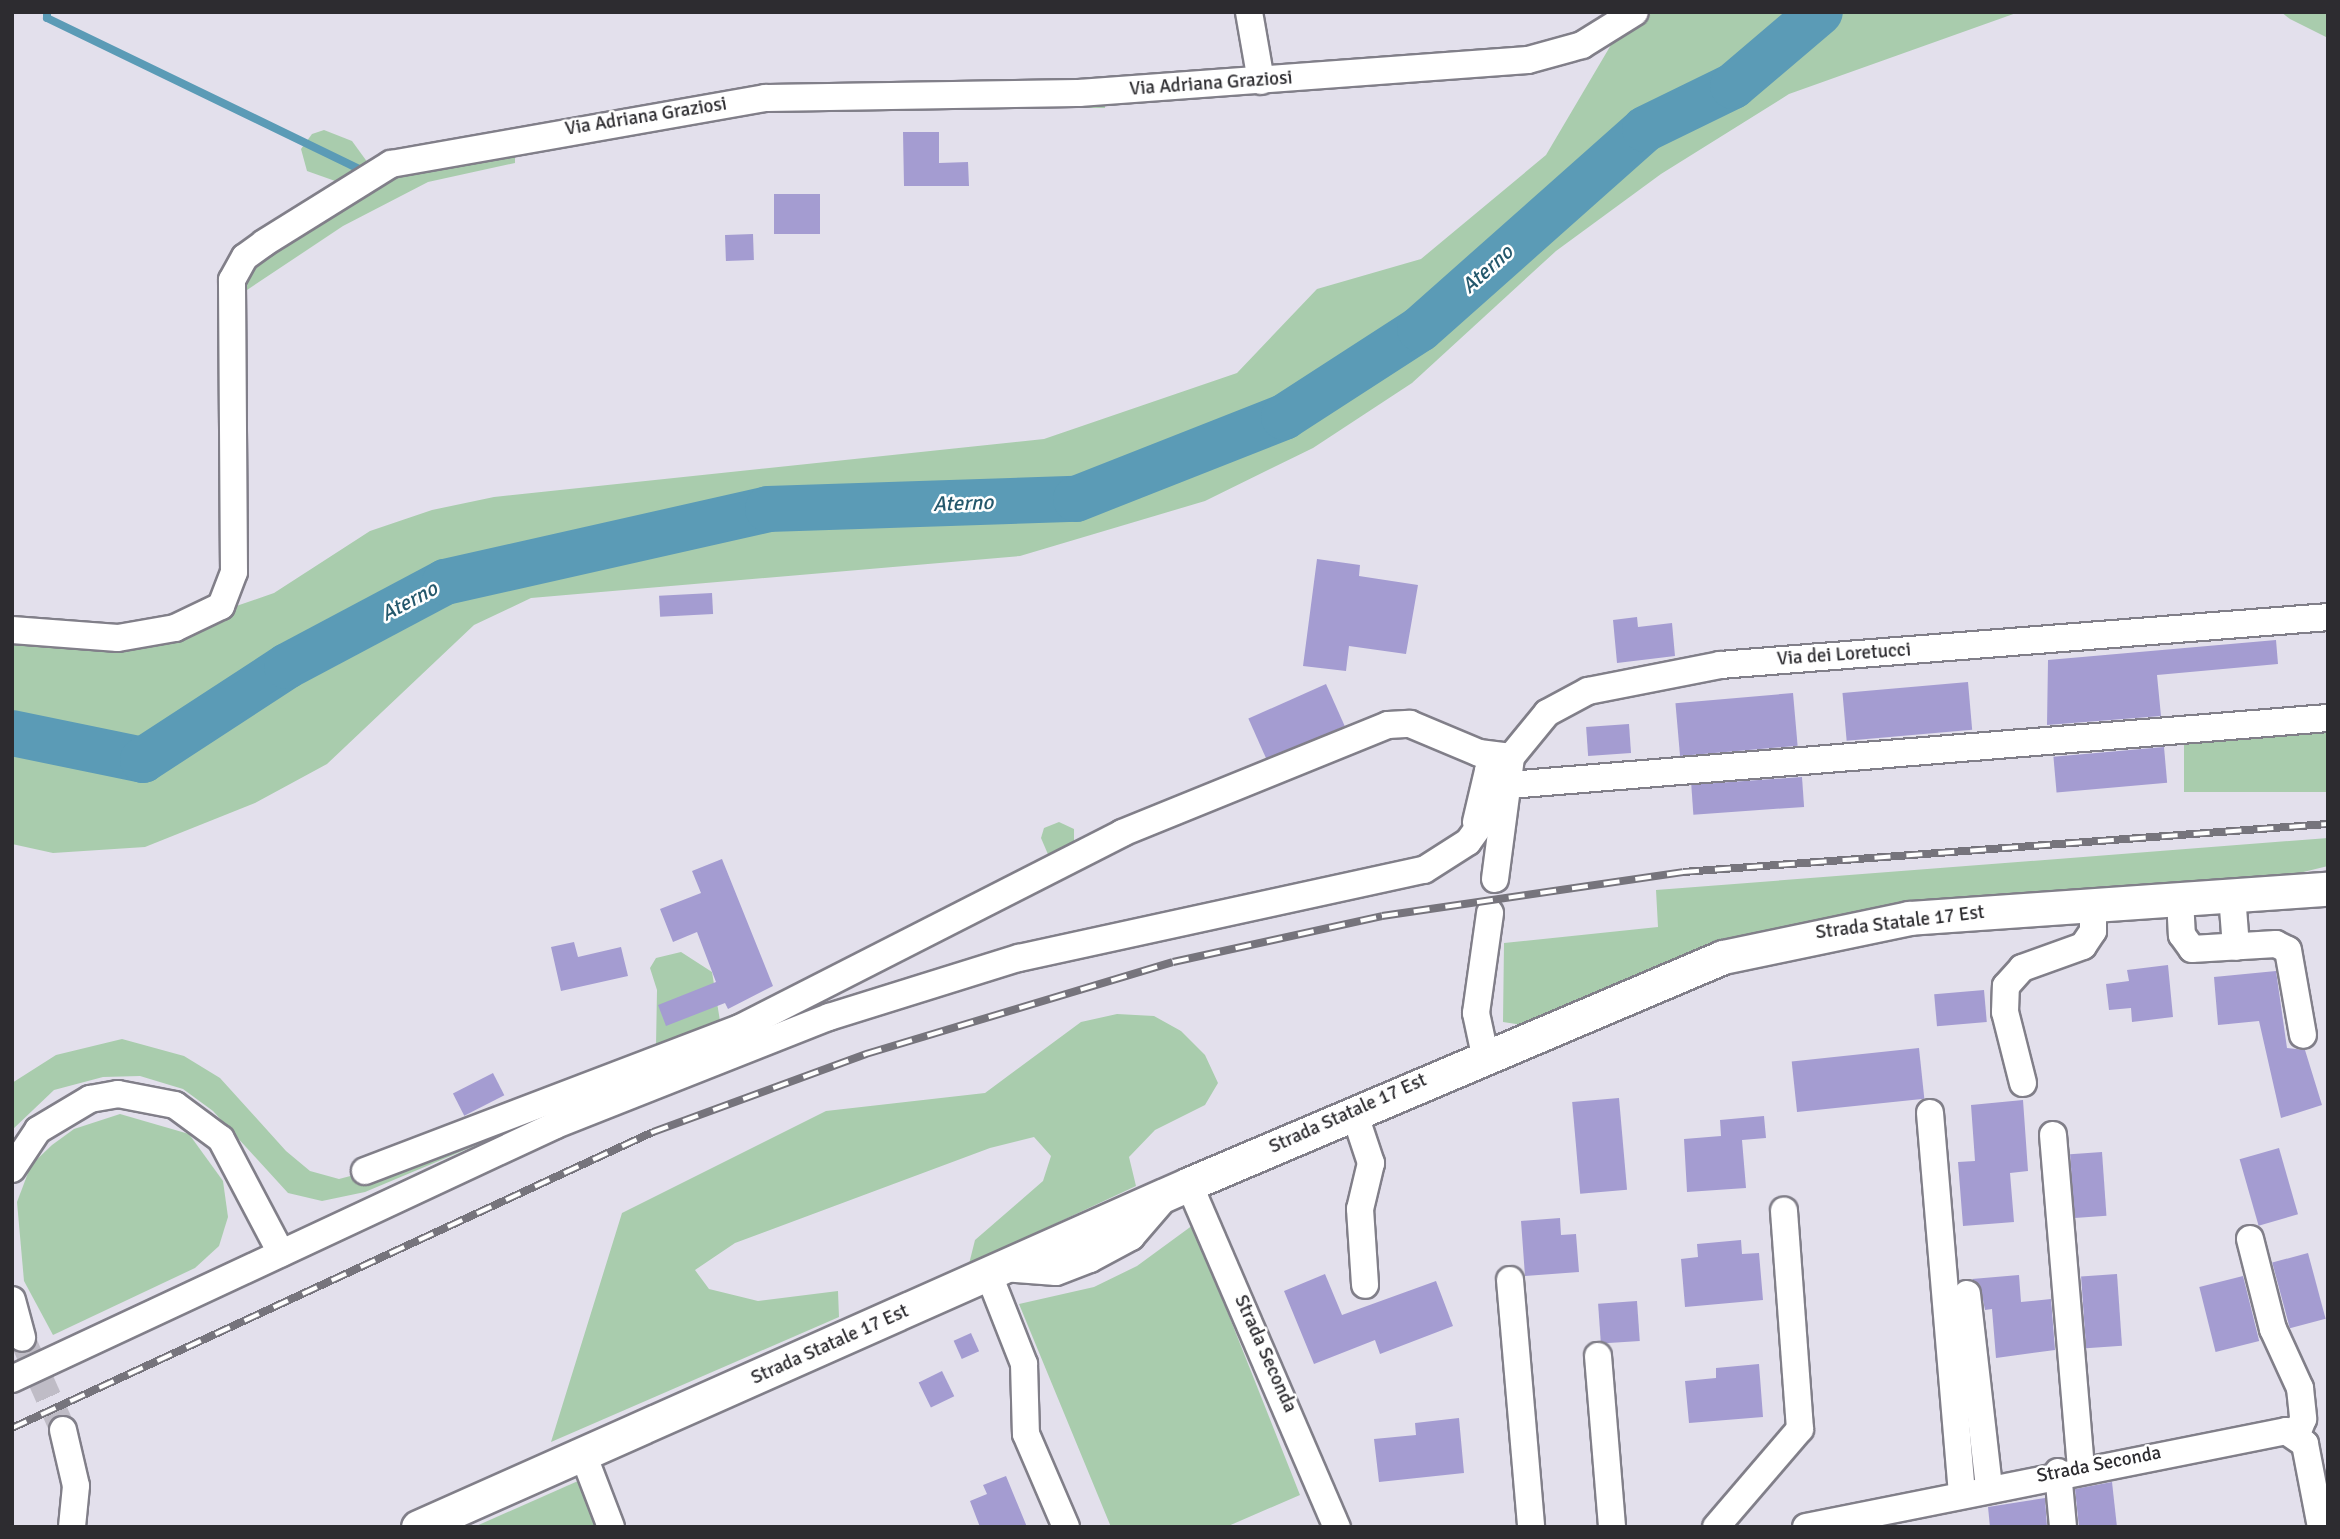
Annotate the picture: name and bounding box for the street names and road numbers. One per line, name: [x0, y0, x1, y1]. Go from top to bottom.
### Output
street label: Via Adriana Graziosi: [1129, 67, 1293, 101]
street label: Via Adriana Graziosi: [564, 93, 728, 141]
street label: Via dei Loretucci: [1776, 639, 1912, 671]
street label: Strada Statale 17 Est: [1814, 901, 1986, 945]
street label: Strada Statale 17 Est: [1266, 1069, 1430, 1159]
street label: Strada Seconda: [1229, 1292, 1301, 1416]
street label: Strada Statale 17 Est: [748, 1300, 912, 1390]
street label: Strada Seconda: [2035, 1442, 2163, 1488]

